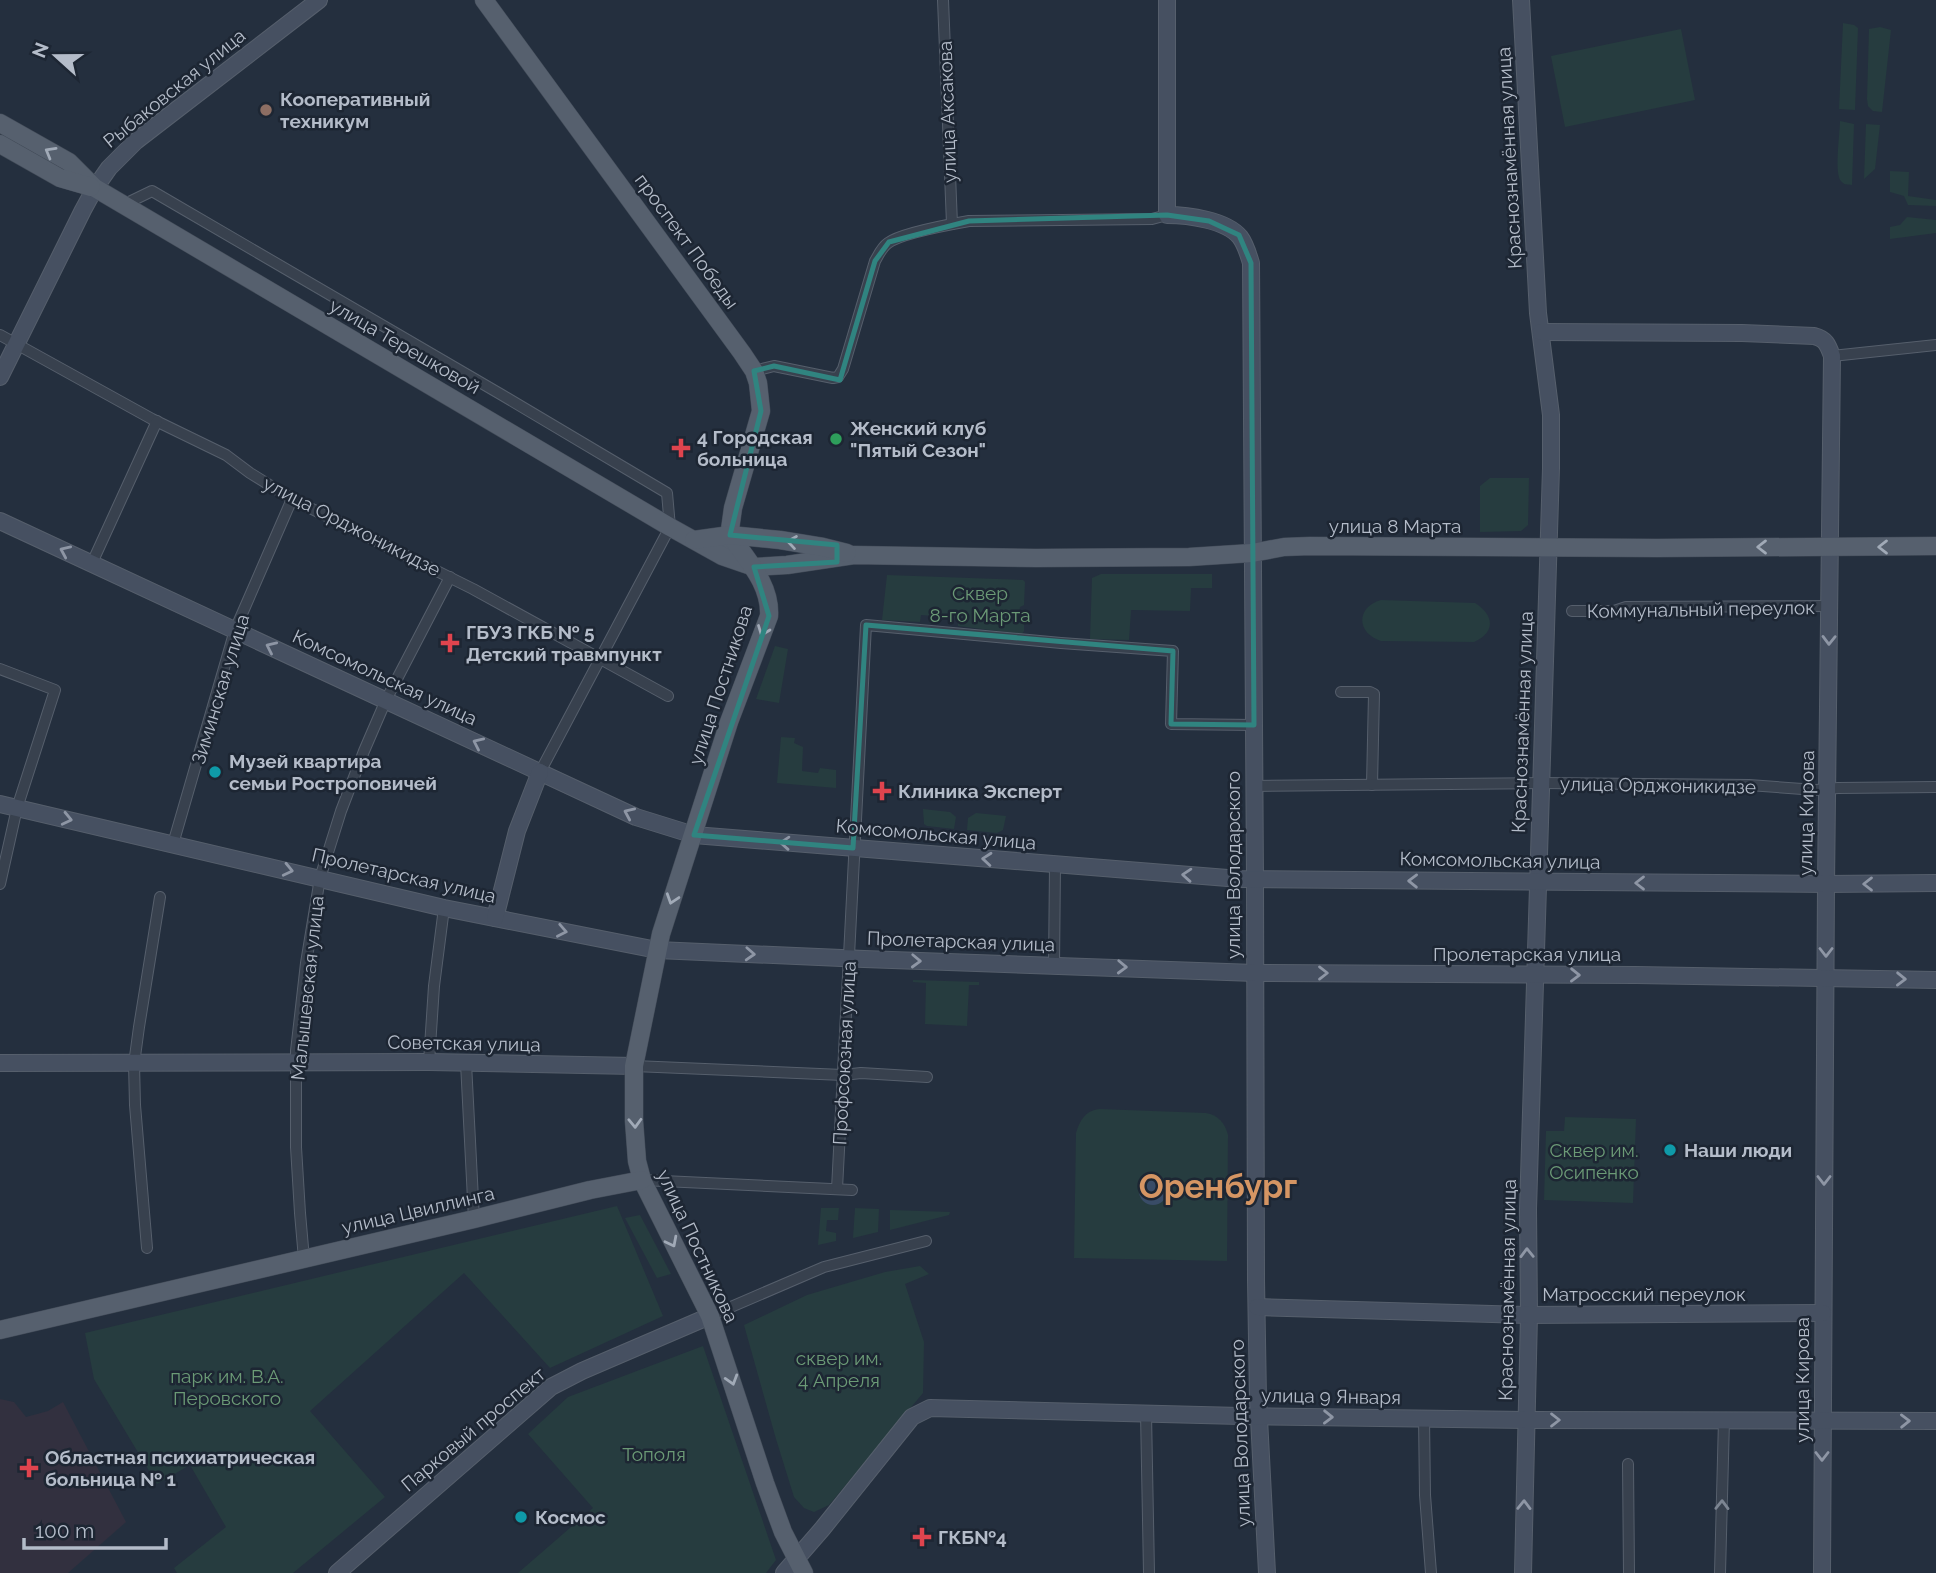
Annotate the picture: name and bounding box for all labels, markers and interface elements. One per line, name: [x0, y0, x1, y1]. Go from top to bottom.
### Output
north arrow: [21, 21, 91, 91]
street label: Рыбаковская улица: [99, 24, 249, 152]
text: N: [27, 39, 53, 61]
street label: улица Аксакова: [934, 41, 960, 183]
street label: Краснознамённая улица: [1492, 47, 1526, 269]
place label: Кооперативный техникум: [280, 88, 430, 132]
marker: Кооперативный техникум: [258, 102, 274, 118]
one-way arrow: [45, 147, 58, 160]
street label: проспект Победы: [631, 169, 743, 313]
street label: улица Терешковой: [326, 294, 484, 398]
place label: Женский клуб "Пятый Сезон": [850, 417, 986, 461]
place label: 4 Городская больница: [697, 426, 813, 470]
marker: Женский клуб "Пятый Сезон": [828, 431, 844, 447]
marker: 4 Городская больница: [671, 438, 691, 458]
street label: улица Орджоникидзе: [260, 472, 444, 580]
street label: улица 8 Марта: [1329, 515, 1461, 537]
one-way arrow: [786, 535, 798, 550]
one-way arrow: [1756, 539, 1767, 555]
one-way arrow: [1877, 539, 1888, 555]
one-way arrow: [60, 545, 72, 559]
park label: Сквер 8-го Марта: [929, 582, 1031, 626]
street label: Коммунальный переулок: [1587, 596, 1815, 622]
street label: улица Постникова: [684, 602, 756, 768]
street label: Зиминская улица: [187, 611, 253, 767]
street label: Краснознамённая улица: [1507, 611, 1537, 833]
place label: ГБУЗ ГКБ № 5 Детский травмпункт: [466, 621, 662, 665]
street label: Комсомольская улица: [289, 625, 481, 729]
one-way arrow: [757, 625, 771, 637]
marker: ГБУЗ ГКБ № 5 Детский травмпункт: [440, 633, 460, 653]
one-way arrow: [1822, 635, 1837, 646]
one-way arrow: [266, 641, 278, 655]
one-way arrow: [473, 737, 485, 751]
place label: Музей квартира семьи Ростроповичей: [229, 750, 437, 794]
street label: улица Кирова: [1794, 750, 1818, 876]
marker: Музей квартира семьи Ростроповичей: [207, 764, 223, 780]
street label: улица Володарского: [1222, 771, 1244, 959]
street label: улица Орджоникидзе: [1560, 772, 1756, 798]
place label: Клиника Эксперт: [898, 780, 1062, 802]
marker: Клиника Эксперт: [872, 781, 892, 801]
one-way arrow: [624, 807, 637, 821]
one-way arrow: [60, 811, 72, 826]
street label: Комсомольская улица: [835, 814, 1037, 854]
one-way arrow: [779, 836, 790, 851]
street label: Пролетарская улица: [310, 843, 498, 907]
street label: Комсомольская улица: [1399, 847, 1601, 873]
one-way arrow: [982, 852, 993, 867]
one-way arrow: [282, 862, 294, 877]
one-way arrow: [1182, 868, 1193, 883]
one-way arrow: [1407, 873, 1418, 888]
one-way arrow: [1635, 875, 1645, 891]
one-way arrow: [1862, 876, 1873, 892]
one-way arrow: [666, 893, 680, 905]
street label: Малышевская улица: [286, 895, 328, 1081]
one-way arrow: [556, 923, 568, 938]
street label: Пролетарская улица: [867, 927, 1055, 955]
street label: Пролетарская улица: [1433, 943, 1621, 965]
one-way arrow: [744, 946, 755, 961]
one-way arrow: [1818, 947, 1833, 958]
one-way arrow: [911, 954, 922, 969]
street label: Профсоюзная улица: [828, 960, 860, 1146]
one-way arrow: [1117, 960, 1128, 975]
one-way arrow: [1318, 966, 1329, 981]
one-way arrow: [1570, 967, 1581, 983]
one-way arrow: [1895, 972, 1906, 987]
street label: Советская улица: [387, 1031, 541, 1055]
one-way arrow: [627, 1118, 642, 1129]
park label: Сквер им. Осипенко: [1549, 1139, 1639, 1183]
place label: Наши люди: [1684, 1139, 1792, 1161]
marker: Наши люди: [1662, 1142, 1678, 1158]
street label: улица Постникова: [653, 1166, 743, 1326]
district label: Оренбург: [1139, 1167, 1297, 1206]
one-way arrow: [1816, 1175, 1832, 1186]
street label: Краснознамённая улица: [1494, 1179, 1520, 1401]
street label: улица Цвиллинга: [340, 1182, 496, 1238]
one-way arrow: [664, 1234, 678, 1247]
one-way arrow: [1520, 1247, 1535, 1258]
street label: Матросский переулок: [1542, 1283, 1746, 1305]
street label: улица Кирова: [1791, 1317, 1813, 1443]
street label: улица Володарского: [1226, 1339, 1254, 1527]
park label: сквер им. 4 Апреля: [796, 1347, 882, 1391]
street label: Парковый проспект: [397, 1363, 549, 1495]
park label: парк им. В.А. Перовского: [170, 1365, 284, 1409]
one-way arrow: [723, 1374, 738, 1386]
street label: улица 9 Января: [1261, 1384, 1401, 1408]
one-way arrow: [1323, 1409, 1334, 1425]
one-way arrow: [1551, 1412, 1561, 1428]
one-way arrow: [1901, 1413, 1911, 1429]
park label: Тополя: [622, 1443, 686, 1465]
place label: Областная психиатрическая больница № 1: [45, 1446, 315, 1490]
one-way arrow: [1814, 1452, 1830, 1462]
marker: Областная психиатрическая больница № 1: [19, 1458, 39, 1478]
one-way arrow: [1516, 1499, 1532, 1510]
one-way arrow: [1714, 1499, 1730, 1510]
scale bar: [24, 1506, 166, 1550]
place label: Космос: [535, 1506, 606, 1528]
marker: Космос: [513, 1509, 529, 1525]
text: 100 m: [35, 1518, 94, 1543]
place label: ГКБ№4: [938, 1526, 1007, 1548]
marker: ГКБ№4: [912, 1527, 932, 1547]

